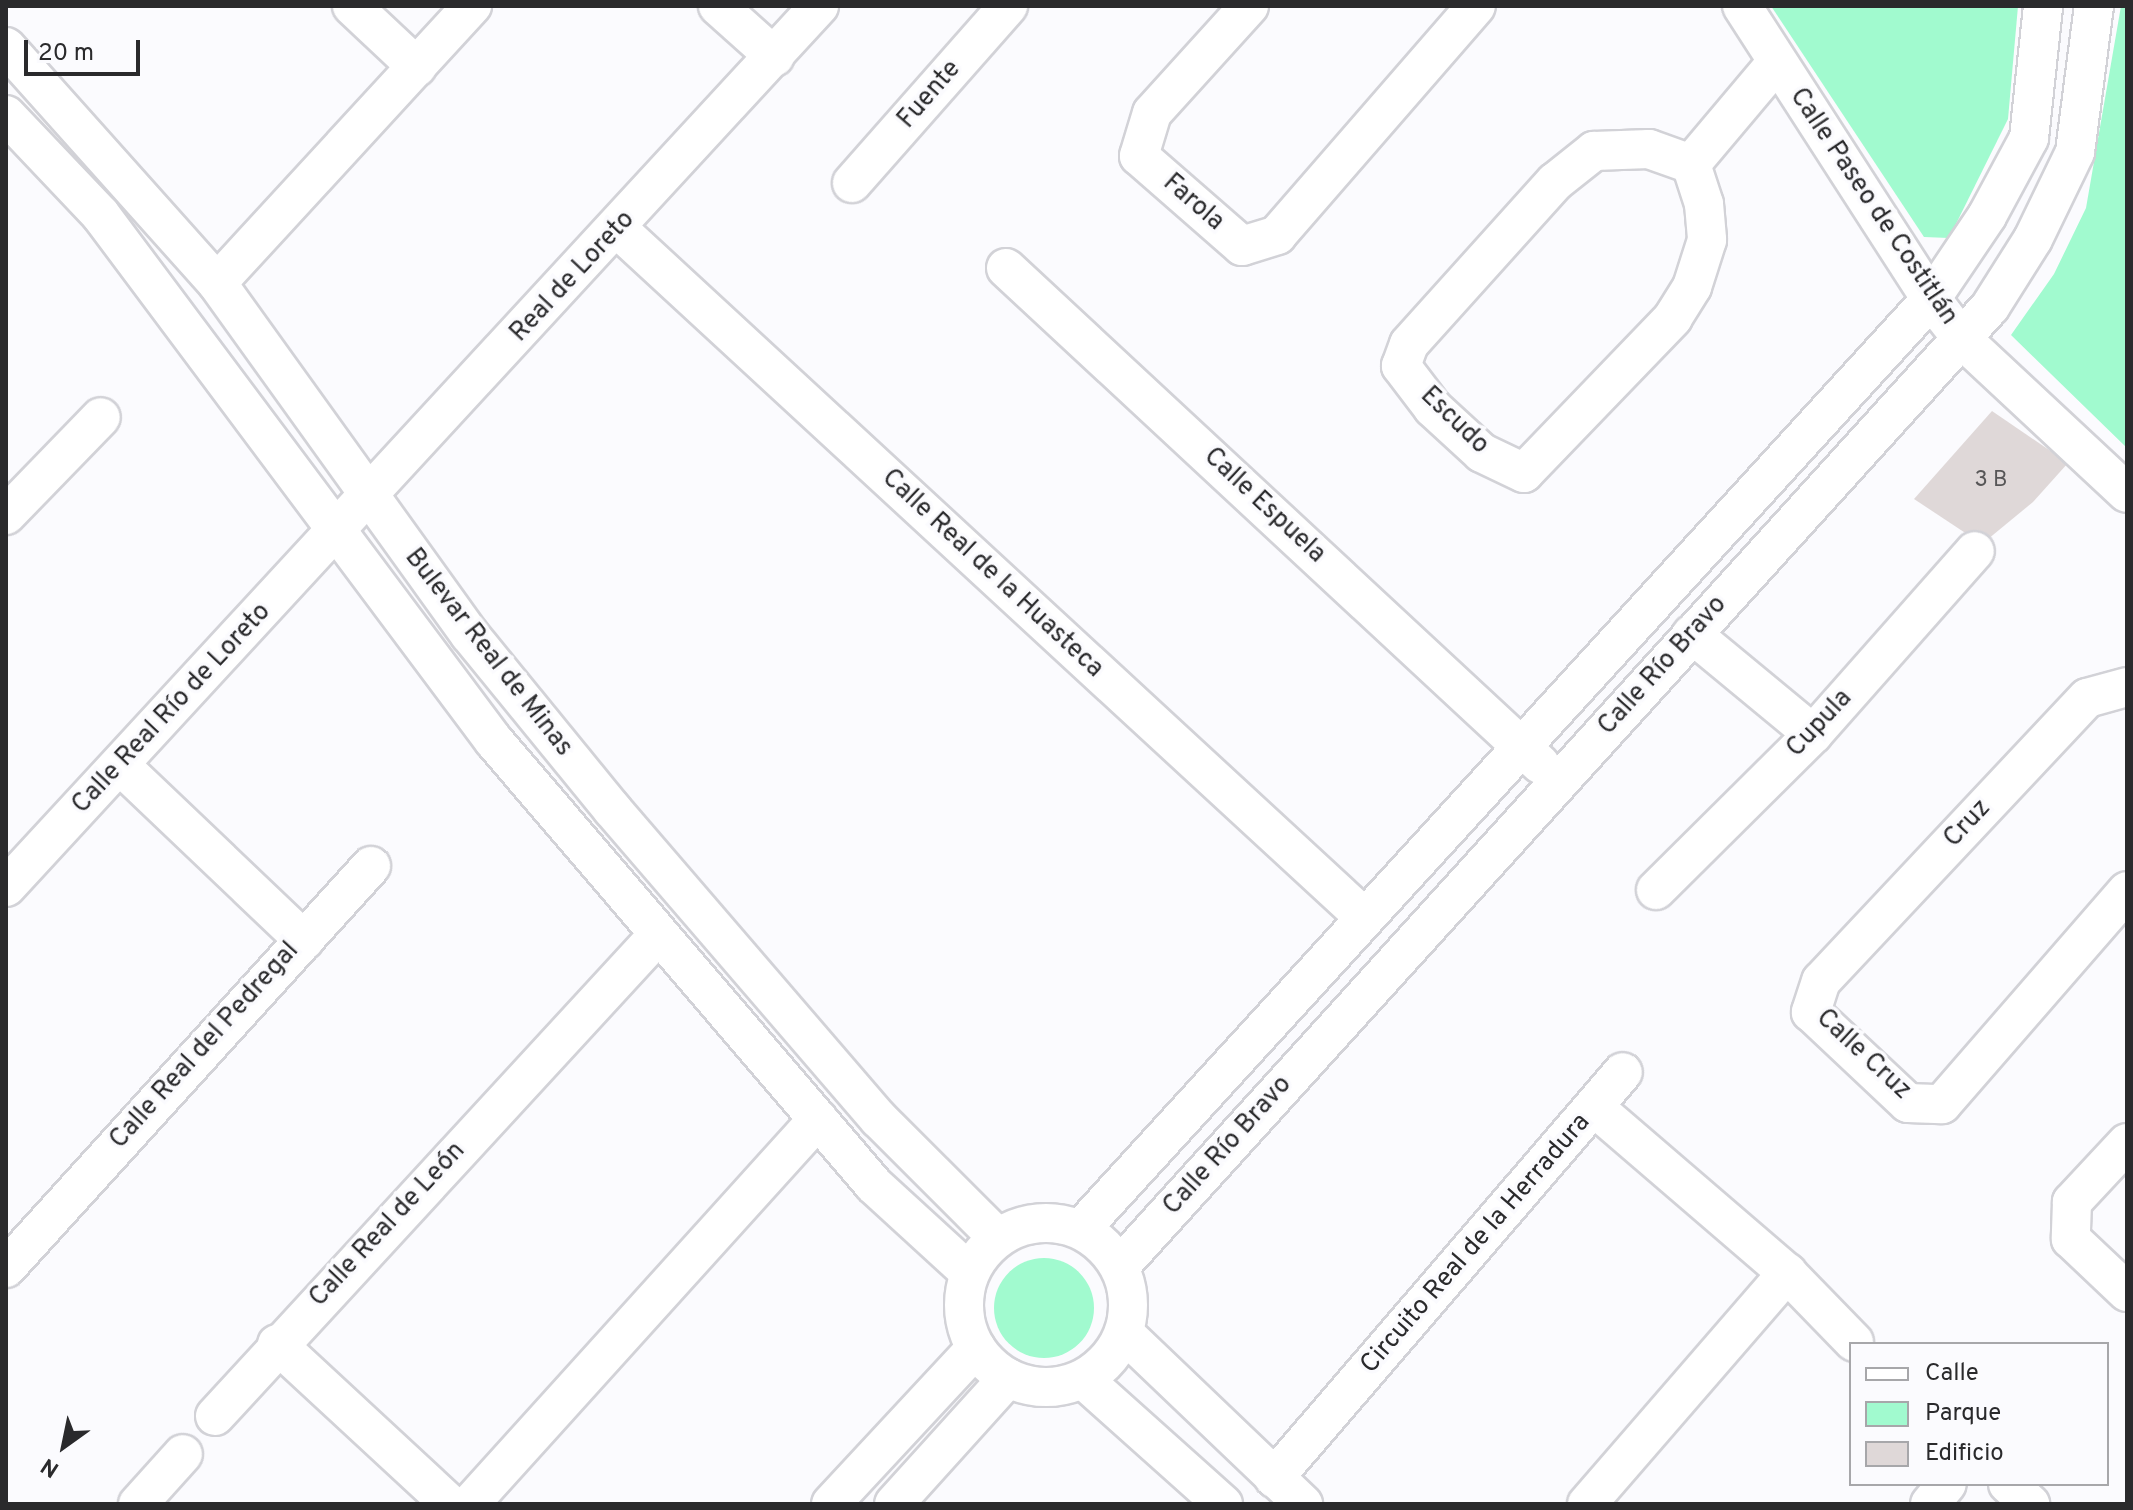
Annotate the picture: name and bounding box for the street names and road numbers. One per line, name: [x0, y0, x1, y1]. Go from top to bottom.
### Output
street label: Fuente: [892, 54, 968, 136]
street label: Calle Paseo de Costitlán: [1782, 83, 1964, 331]
street label: Farola: [1156, 168, 1230, 238]
street label: Real de Loreto: [504, 205, 642, 349]
street label: Escudo: [1413, 381, 1495, 461]
street label: Calle Espuela: [1197, 442, 1331, 570]
street label: Calle Real de la Huasteca: [875, 463, 1109, 685]
street label: Bulevar Real de Minas: [397, 543, 579, 763]
street label: Calle Río Bravo: [1592, 590, 1734, 742]
street label: Calle Real Río de Loreto: [66, 597, 278, 821]
street label: Cupula: [1781, 684, 1859, 764]
street label: Cruz: [1938, 793, 1998, 855]
street label: Calle Real del Pedregal: [104, 936, 306, 1156]
street label: Calle Cruz: [1809, 1003, 1917, 1107]
street label: Calle Río Bravo: [1157, 1070, 1299, 1222]
street label: Circuito Real de la Herradura: [1355, 1108, 1597, 1380]
street label: Calle Real de León: [304, 1136, 472, 1314]

